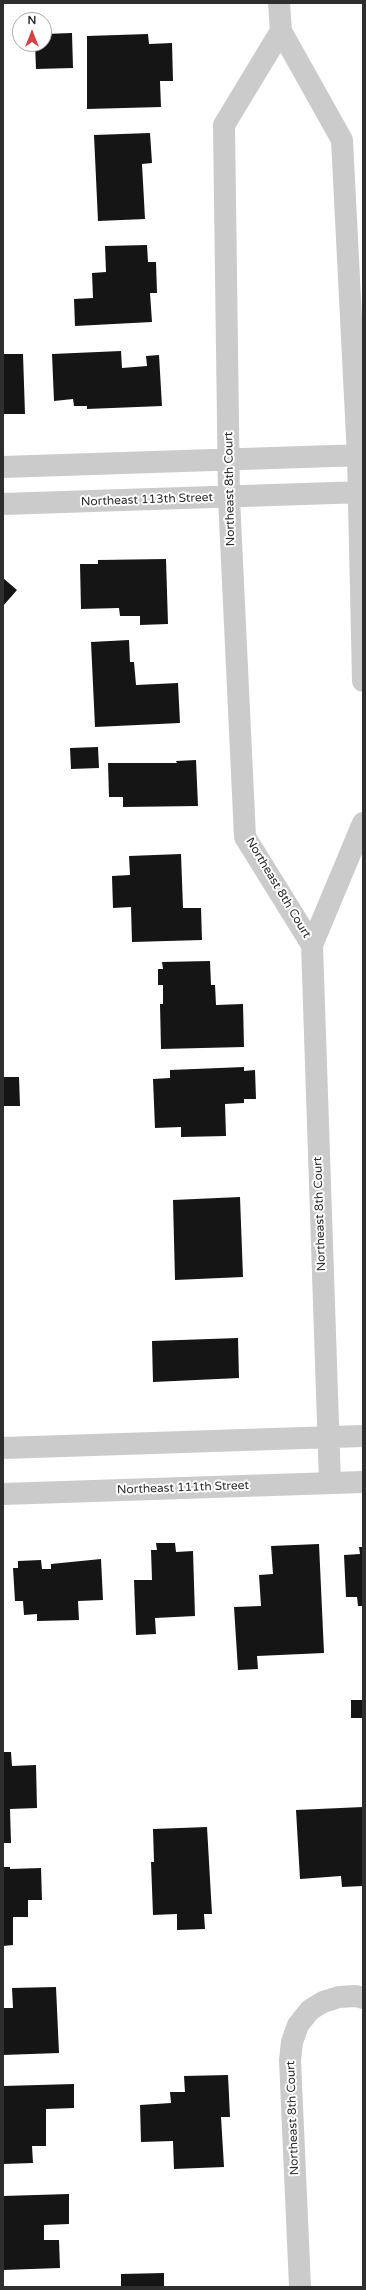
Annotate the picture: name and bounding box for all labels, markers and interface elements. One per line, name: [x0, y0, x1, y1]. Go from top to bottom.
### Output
north arrow: [12, 12, 52, 52]
text: N: [28, 14, 36, 27]
street label: Northeast 8th Court: [222, 432, 238, 546]
street label: Northeast 113th Street: [81, 490, 213, 510]
street label: Northeast 8th Court: [242, 835, 314, 941]
street label: Northeast 8th Court: [311, 1156, 329, 1272]
street label: Northeast 111th Street: [117, 1478, 249, 1498]
street label: Northeast 8th Court: [284, 2060, 302, 2176]

